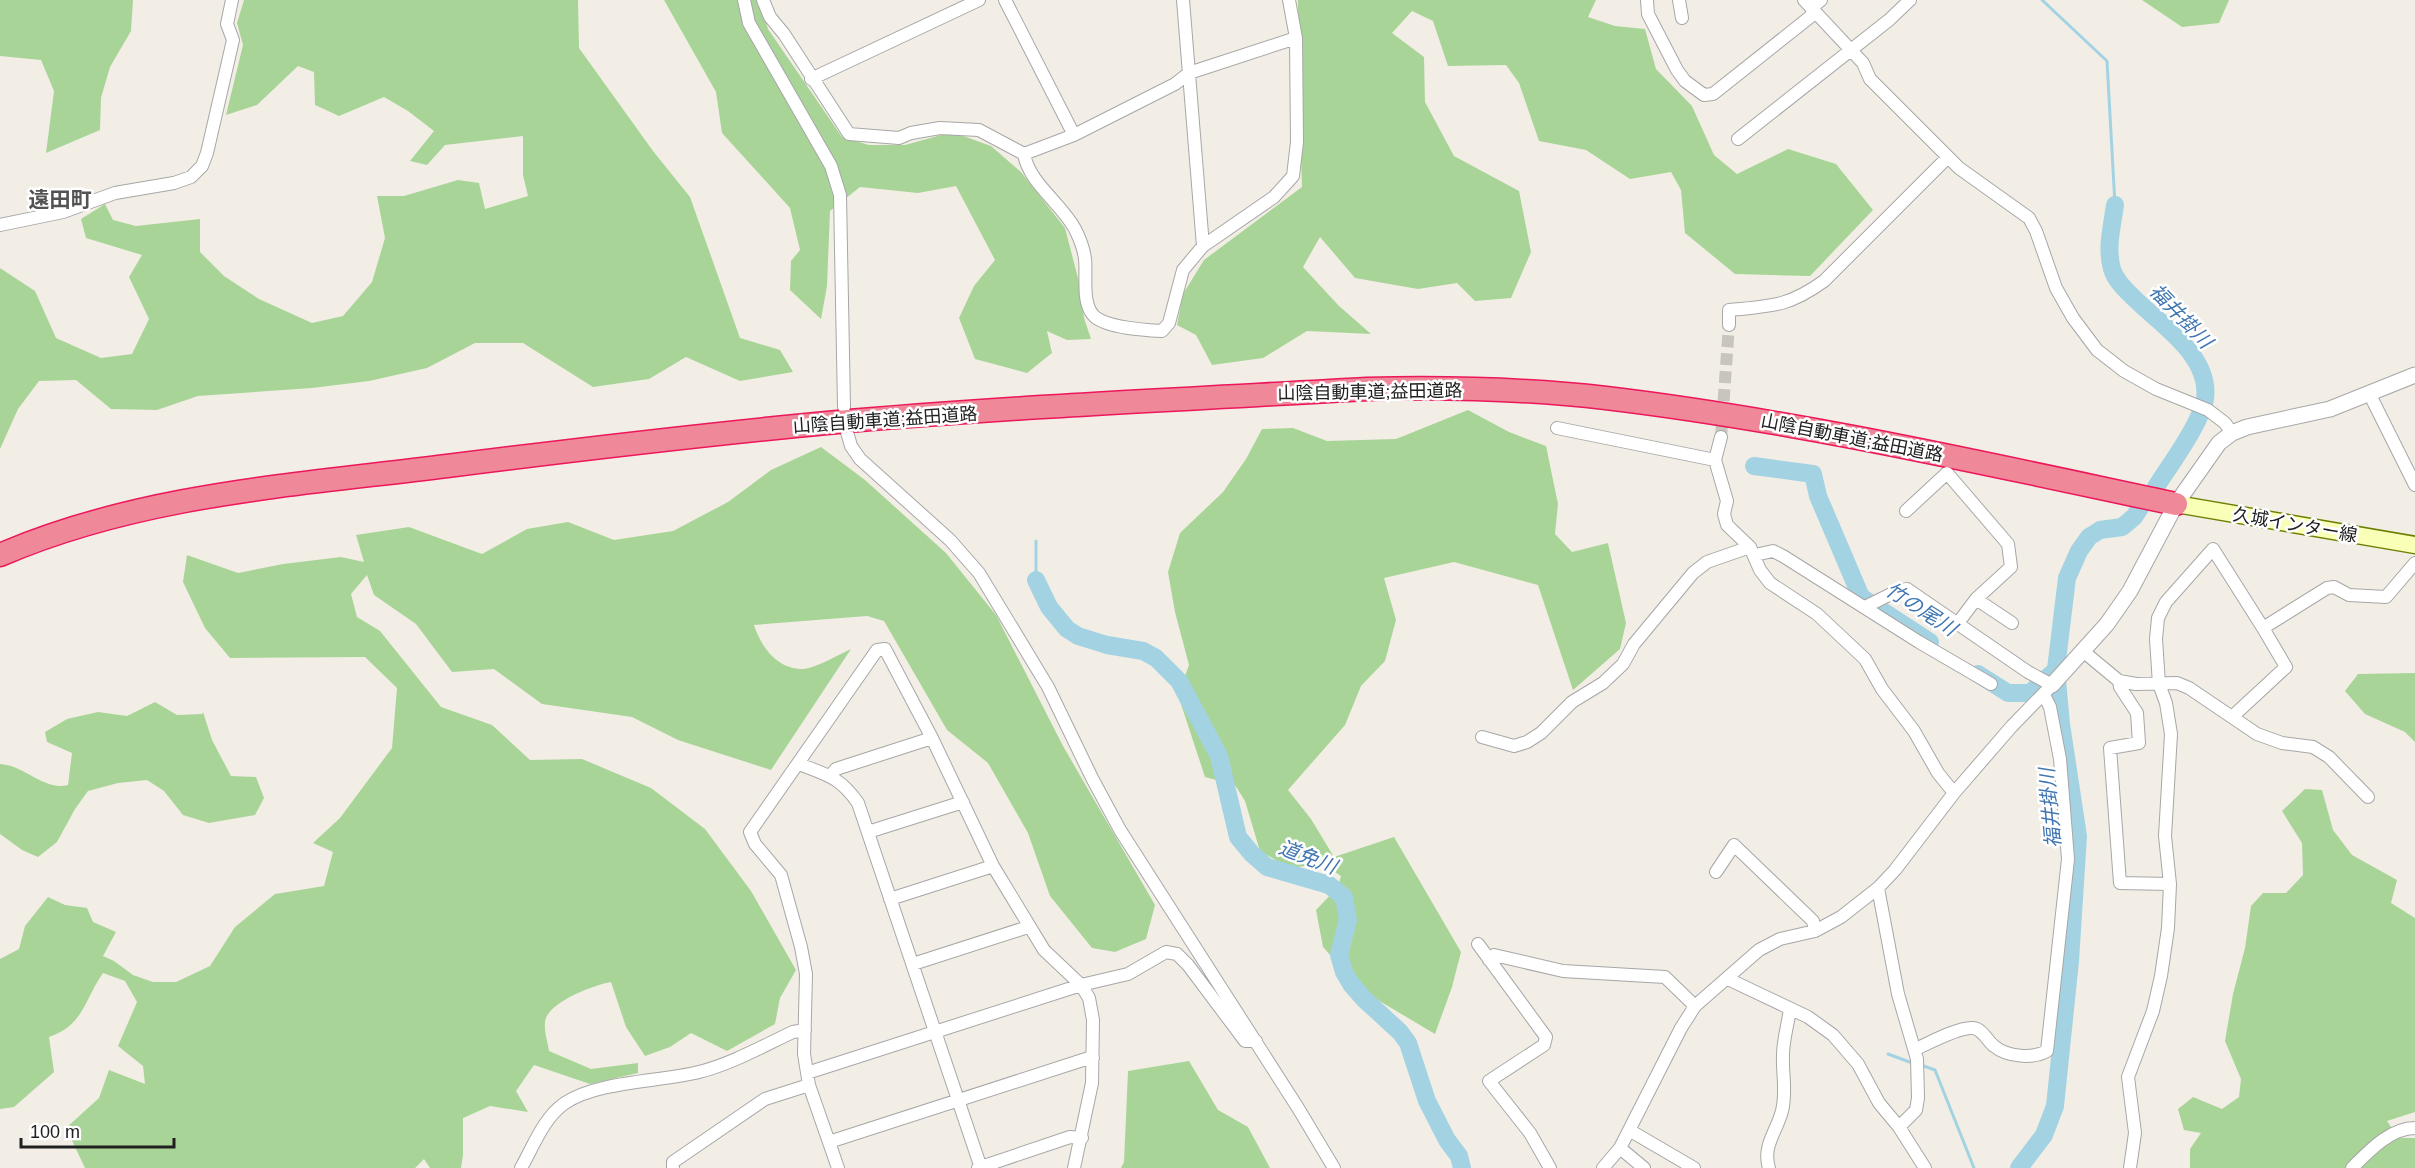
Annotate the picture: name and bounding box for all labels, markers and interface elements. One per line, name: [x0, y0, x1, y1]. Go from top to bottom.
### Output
district label: 遠田町: [29, 188, 92, 211]
water label: 福井掛川: [2145, 280, 2218, 354]
street label: 山陰自動車道;益田道路: [1277, 380, 1463, 404]
street label: 山陰自動車道;益田道路: [792, 404, 978, 436]
street label: 山陰自動車道;益田道路: [1759, 411, 1945, 465]
street label: 久城インター線: [2231, 504, 2359, 546]
water label: 竹の尾川: [1881, 578, 1962, 641]
water label: 福井掛川: [2035, 765, 2064, 849]
water label: 道免川: [1276, 836, 1342, 879]
scale bar: [21, 1111, 174, 1149]
text: 100 m: [30, 1122, 80, 1142]

